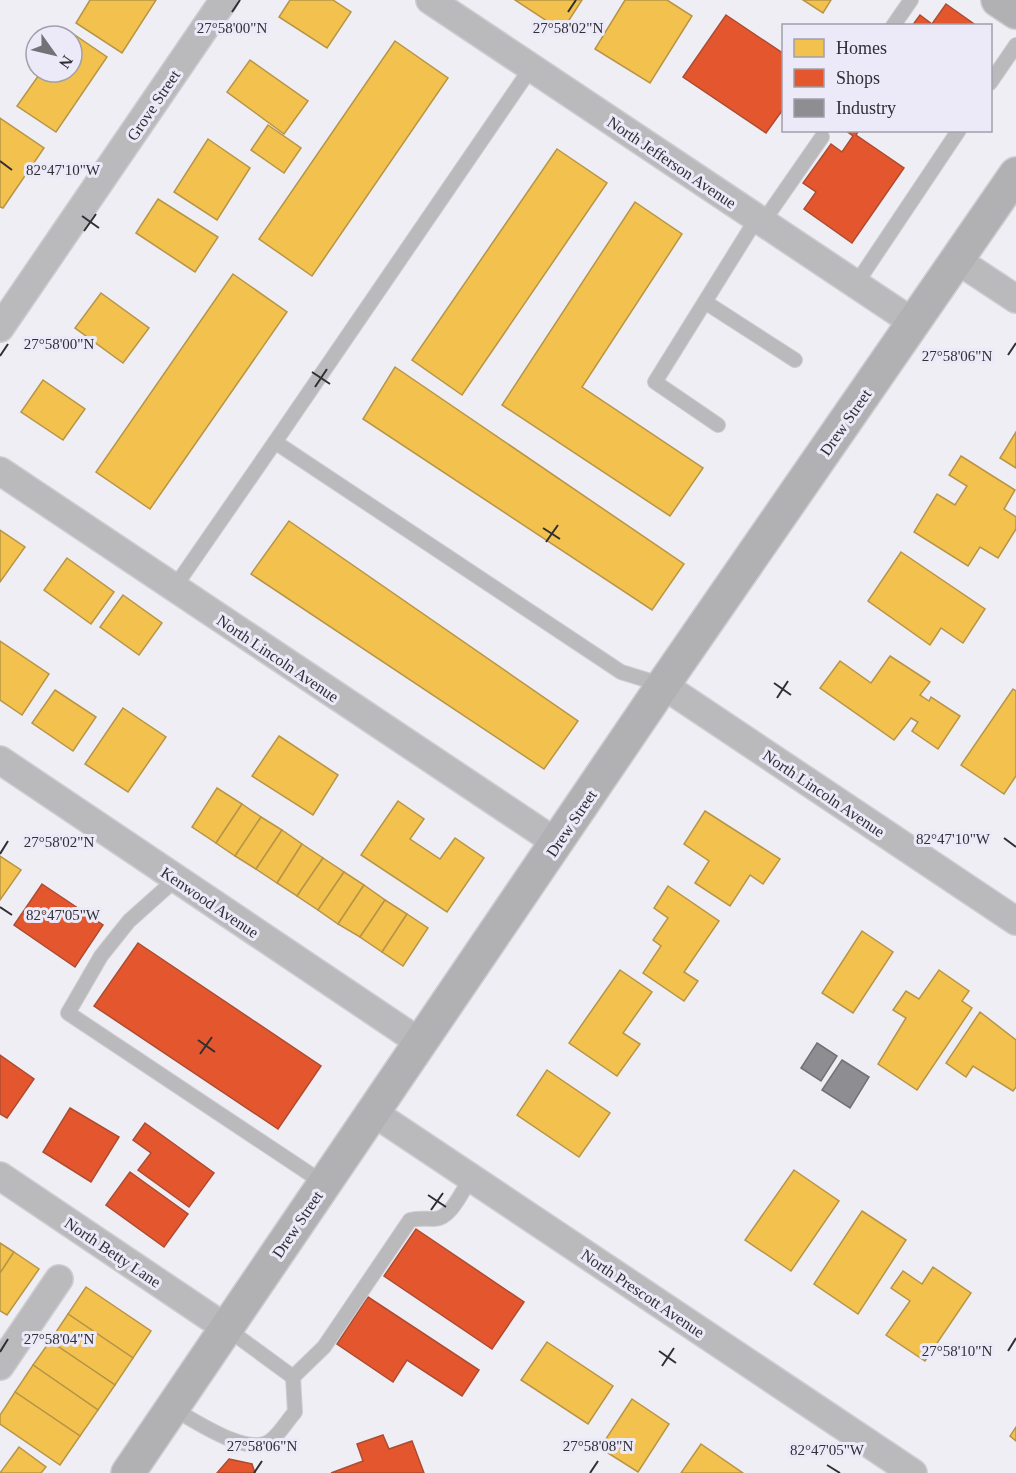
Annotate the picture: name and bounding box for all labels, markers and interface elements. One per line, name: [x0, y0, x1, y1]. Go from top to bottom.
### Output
text: 27°58'00"N: [197, 20, 267, 36]
text: 27°58'02"N: [533, 20, 603, 36]
north arrow: [24, 24, 84, 84]
legend: [782, 24, 992, 132]
text: Homes: [836, 38, 887, 58]
text: N: [55, 53, 76, 72]
street label: Grove Street: [124, 66, 184, 144]
text: Shops: [836, 68, 880, 88]
text: Industry: [836, 98, 896, 118]
street label: North Jefferson Avenue: [604, 113, 739, 212]
text: 82°47'10"W: [26, 162, 101, 178]
text: 27°58'00"N: [24, 336, 94, 352]
text: 27°58'06"N: [922, 348, 992, 364]
street label: Drew Street: [816, 385, 875, 459]
street label: North Lincoln Avenue: [214, 611, 342, 705]
street label: North Lincoln Avenue: [760, 746, 888, 840]
street label: Drew Street: [543, 786, 600, 860]
text: 82°47'10"W: [916, 831, 991, 847]
text: 27°58'02"N: [24, 834, 94, 850]
street label: Kenwood Avenue: [158, 864, 262, 941]
text: 82°47'05"W: [26, 907, 101, 923]
street label: Drew Street: [269, 1187, 326, 1261]
street label: North Betty Lane: [61, 1214, 164, 1292]
street label: North Prescott Avenue: [578, 1246, 707, 1341]
text: 27°58'04"N: [24, 1331, 94, 1347]
text: 27°58'10"N: [922, 1343, 992, 1359]
text: 27°58'06"N: [227, 1438, 297, 1454]
text: 27°58'08"N: [563, 1438, 633, 1454]
text: 82°47'05"W: [790, 1442, 865, 1458]

